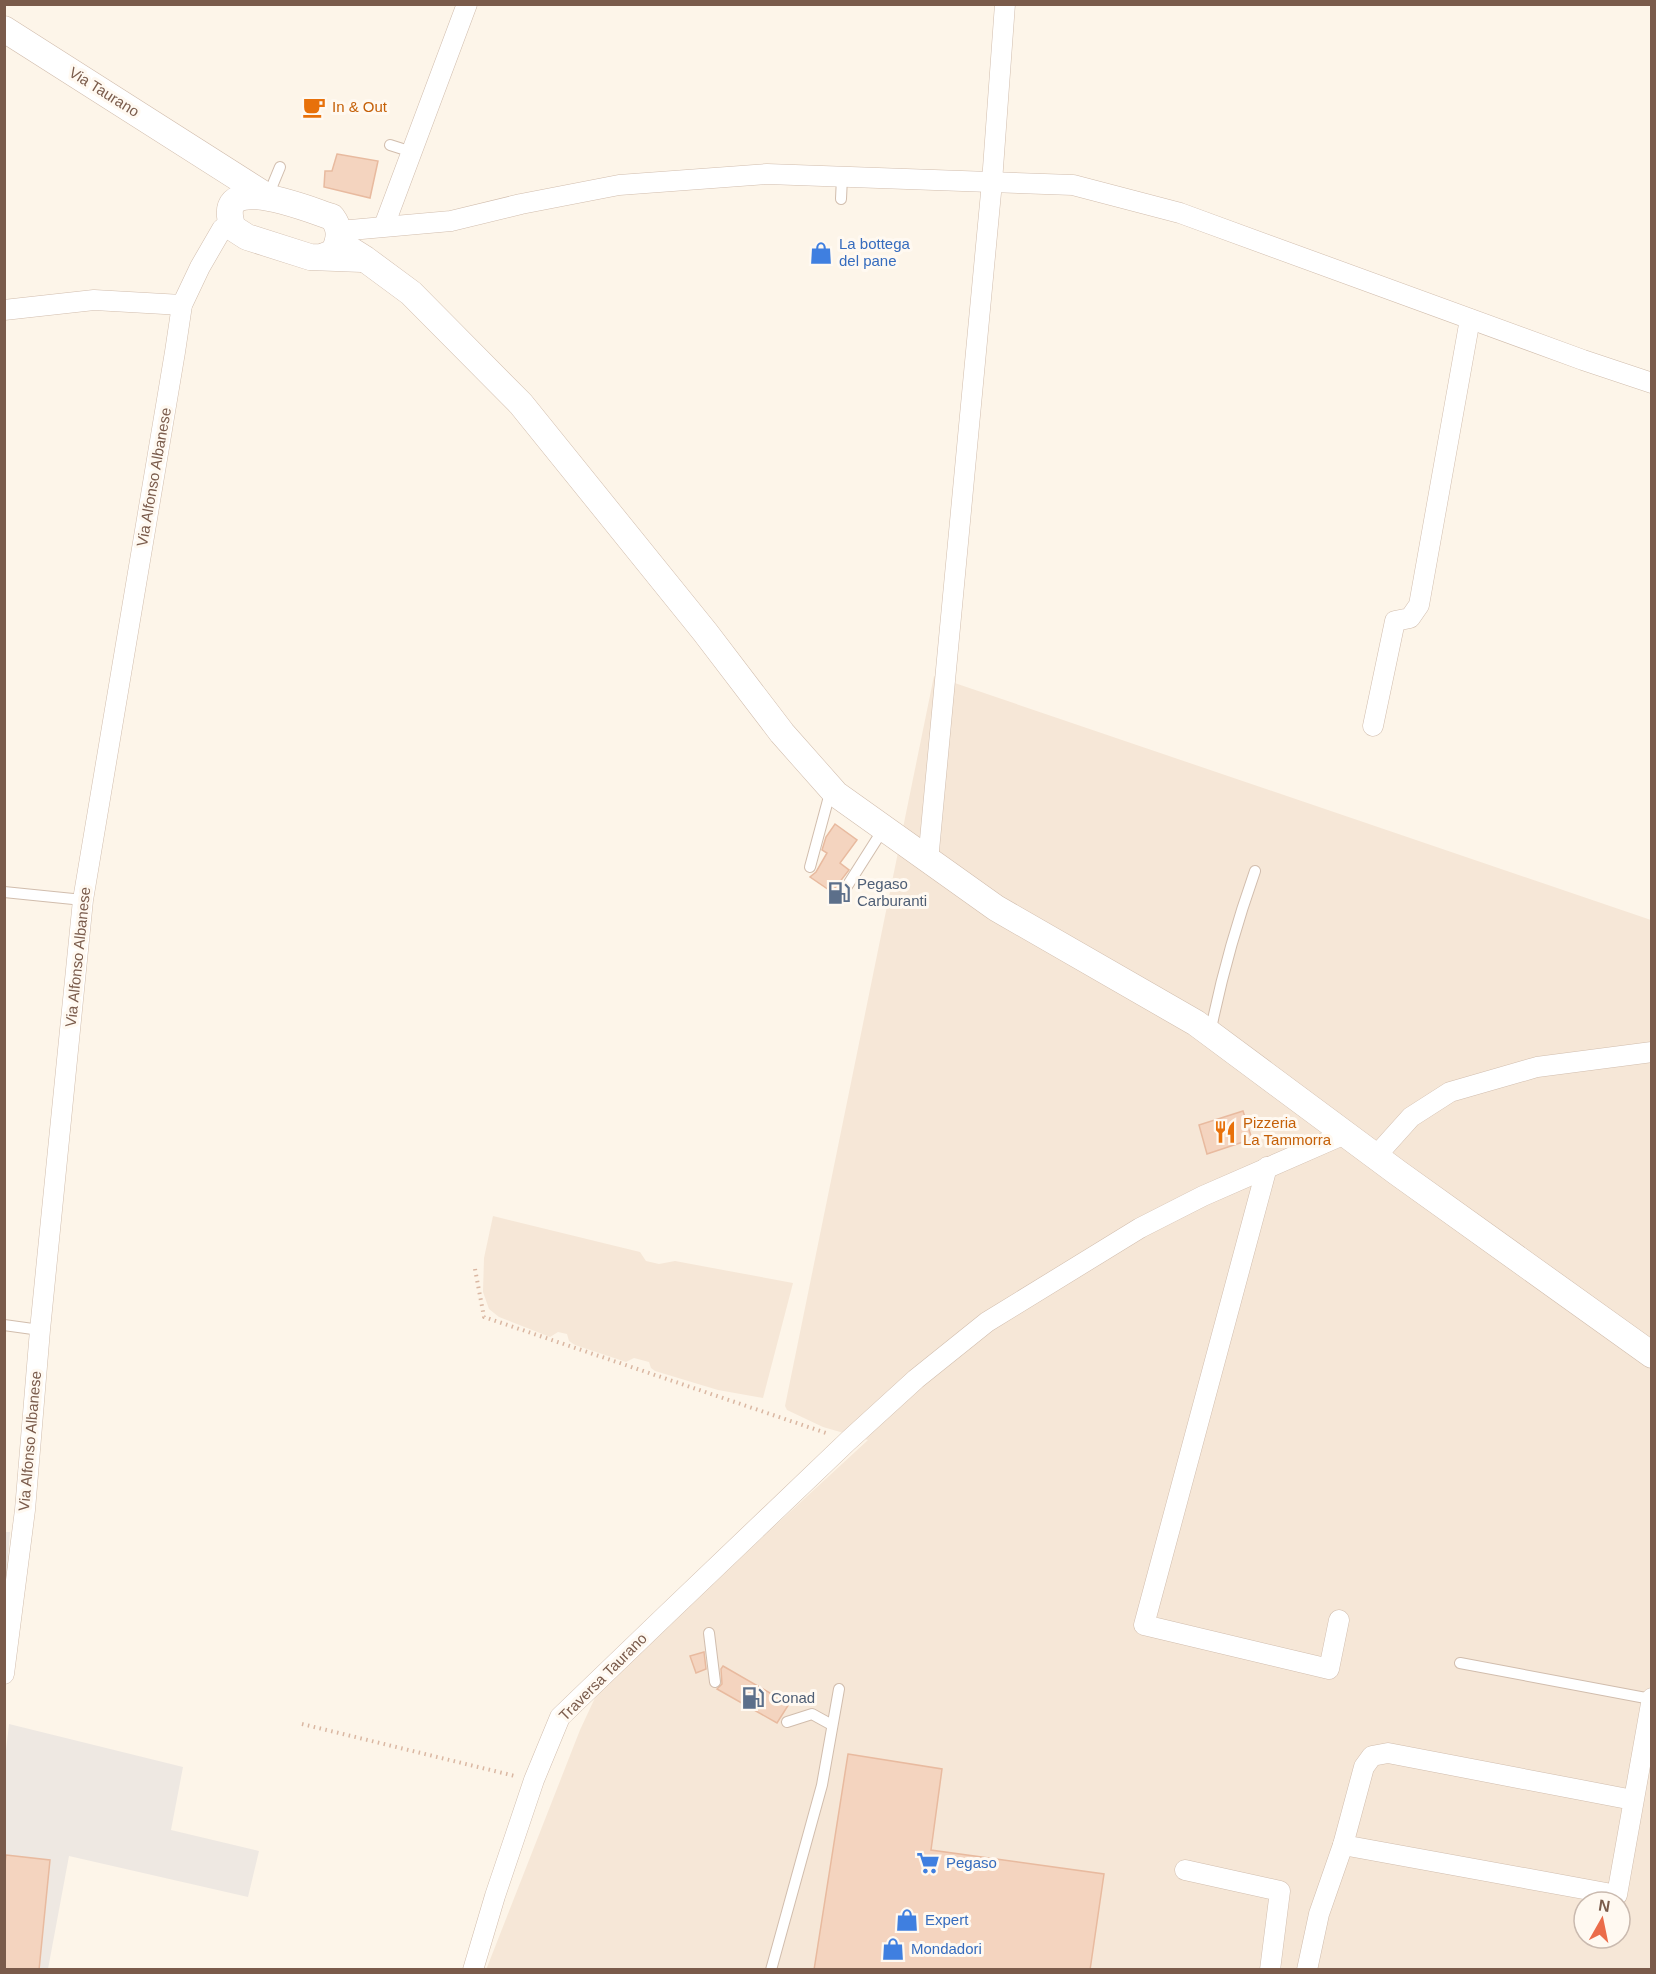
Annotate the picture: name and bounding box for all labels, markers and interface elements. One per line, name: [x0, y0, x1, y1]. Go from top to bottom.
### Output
street label: Via Taurano: [66, 63, 142, 120]
cafe icon: In & Out: [301, 94, 327, 120]
place label: In & Out: [332, 98, 388, 115]
place label: La bottega del pane: [839, 235, 911, 269]
shop icon: La bottega del pane: [808, 240, 834, 266]
street label: Via Alfonso Albanese: [133, 406, 174, 548]
place label: Pegaso Carburanti: [857, 875, 927, 909]
fuel station icon: Pegaso Carburanti: [826, 880, 852, 906]
street label: Via Alfonso Albanese: [62, 886, 93, 1028]
place label: Pizzeria La Tammorra: [1243, 1114, 1332, 1148]
restaurant icon: Pizzeria La Tammorra: [1212, 1119, 1238, 1145]
street label: Via Alfonso Albanese: [15, 1370, 44, 1512]
street label: Traversa Taurano: [555, 1629, 650, 1724]
fuel station icon: Conad: [740, 1685, 766, 1711]
place label: Conad: [771, 1689, 815, 1706]
supermarket icon: Pegaso: [915, 1850, 941, 1876]
place label: Pegaso: [946, 1854, 997, 1871]
north arrow: [1572, 1890, 1632, 1950]
text: N: [1597, 1896, 1611, 1915]
shop icon: Expert: [894, 1907, 920, 1933]
place label: Expert: [925, 1911, 969, 1928]
shop icon: Mondadori: [880, 1936, 906, 1962]
place label: Mondadori: [911, 1940, 982, 1957]

